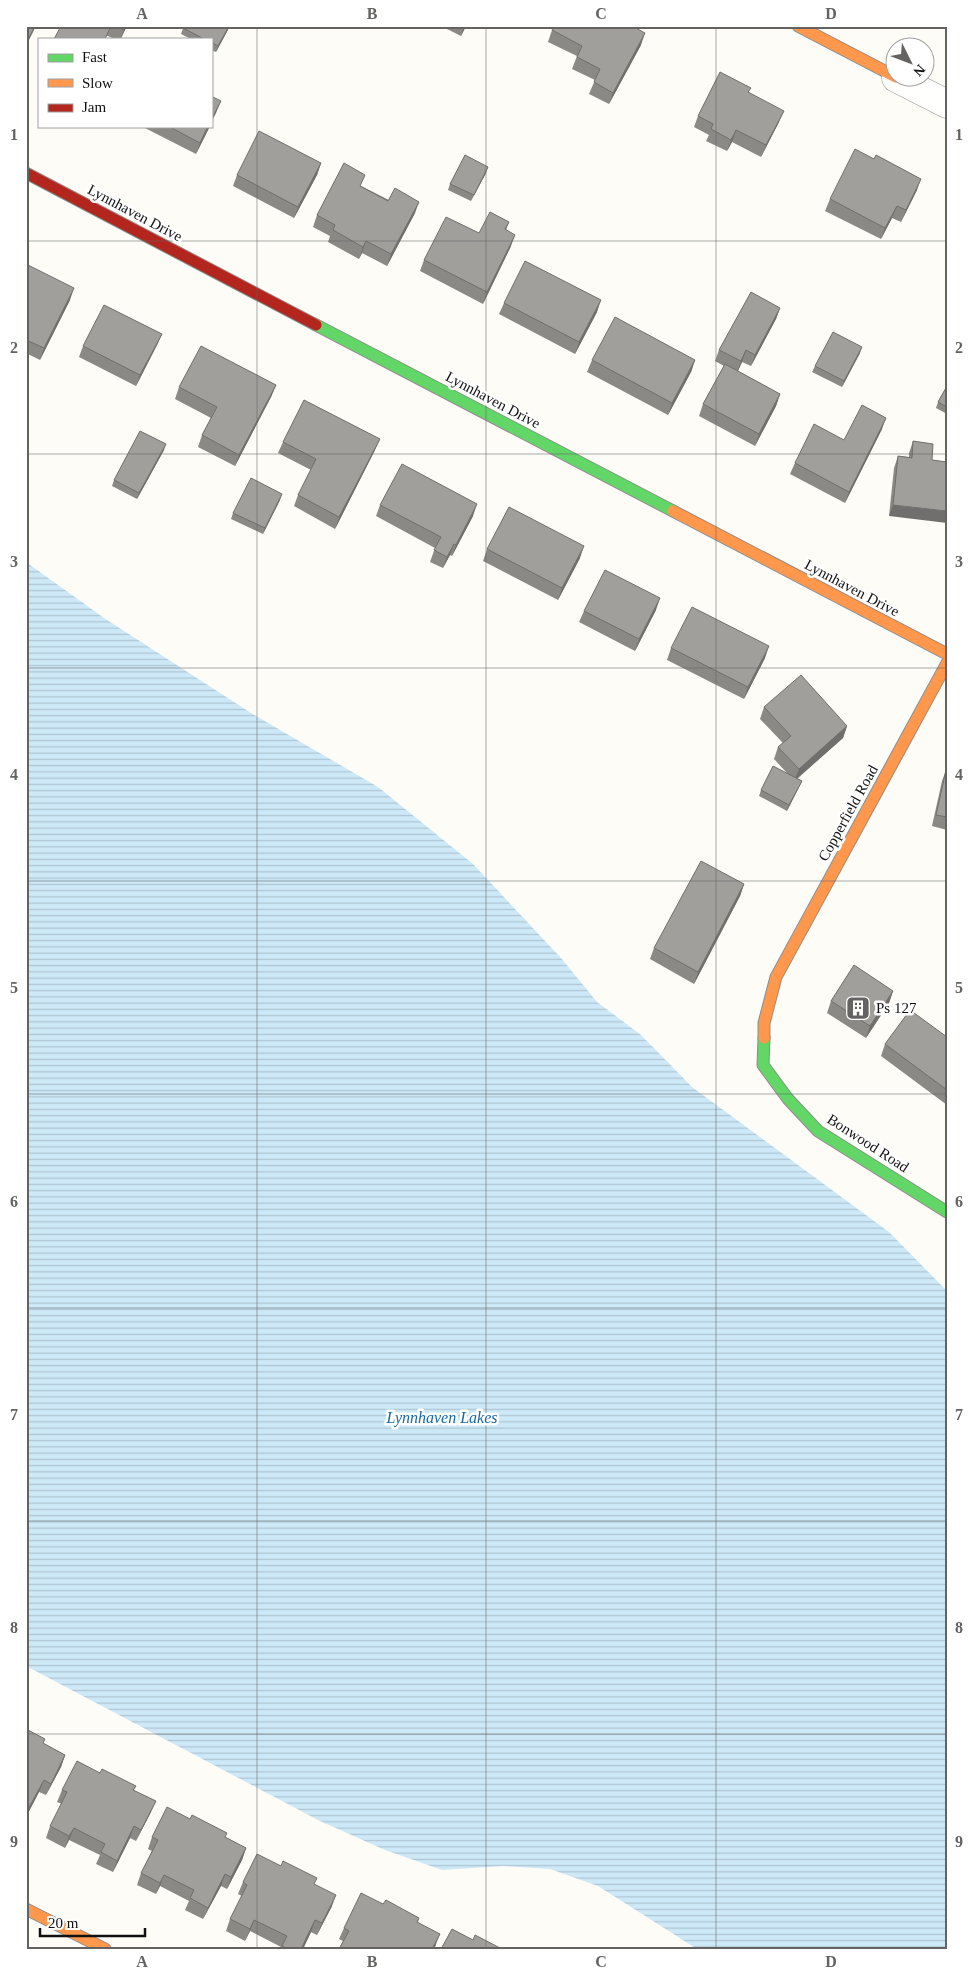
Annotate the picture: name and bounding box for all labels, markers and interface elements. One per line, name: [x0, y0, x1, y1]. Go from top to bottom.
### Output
text: A: [136, 5, 148, 22]
text: B: [367, 5, 378, 22]
text: C: [595, 5, 607, 22]
text: D: [825, 5, 837, 22]
legend: [38, 38, 212, 128]
north arrow: [886, 38, 936, 88]
text: Fast: [82, 49, 108, 65]
text: N: [910, 62, 928, 79]
text: Slow: [82, 75, 113, 91]
text: Jam: [82, 99, 106, 115]
text: 1: [10, 126, 18, 143]
text: 1: [955, 126, 963, 143]
street label: Lynnhaven Drive: [85, 181, 185, 245]
text: 2: [10, 339, 18, 356]
text: 2: [955, 339, 963, 356]
street label: Lynnhaven Drive: [443, 368, 543, 432]
text: 3: [10, 553, 18, 570]
text: 3: [955, 553, 963, 570]
street label: Lynnhaven Drive: [802, 556, 902, 620]
street label: Copperfield Road: [815, 762, 881, 864]
text: 4: [10, 766, 18, 783]
text: 4: [955, 766, 963, 783]
text: 5: [10, 979, 18, 996]
text: 5: [955, 979, 963, 996]
building icon: Ps 127: [845, 995, 871, 1021]
place label: Ps 127: [876, 1000, 917, 1016]
street label: Bonwood Road: [824, 1111, 912, 1176]
text: 6: [10, 1193, 18, 1210]
text: 6: [955, 1193, 963, 1210]
text: 7: [10, 1406, 18, 1423]
text: 7: [955, 1406, 963, 1423]
water label: Lynnhaven Lakes: [385, 1409, 498, 1427]
text: 8: [10, 1619, 18, 1636]
text: 8: [955, 1619, 963, 1636]
text: 9: [10, 1833, 18, 1850]
text: 9: [955, 1833, 963, 1850]
scale bar: [40, 1905, 145, 1937]
text: 20 m: [48, 1915, 79, 1931]
text: A: [136, 1953, 148, 1970]
text: B: [367, 1953, 378, 1970]
text: C: [595, 1953, 607, 1970]
text: D: [825, 1953, 837, 1970]

